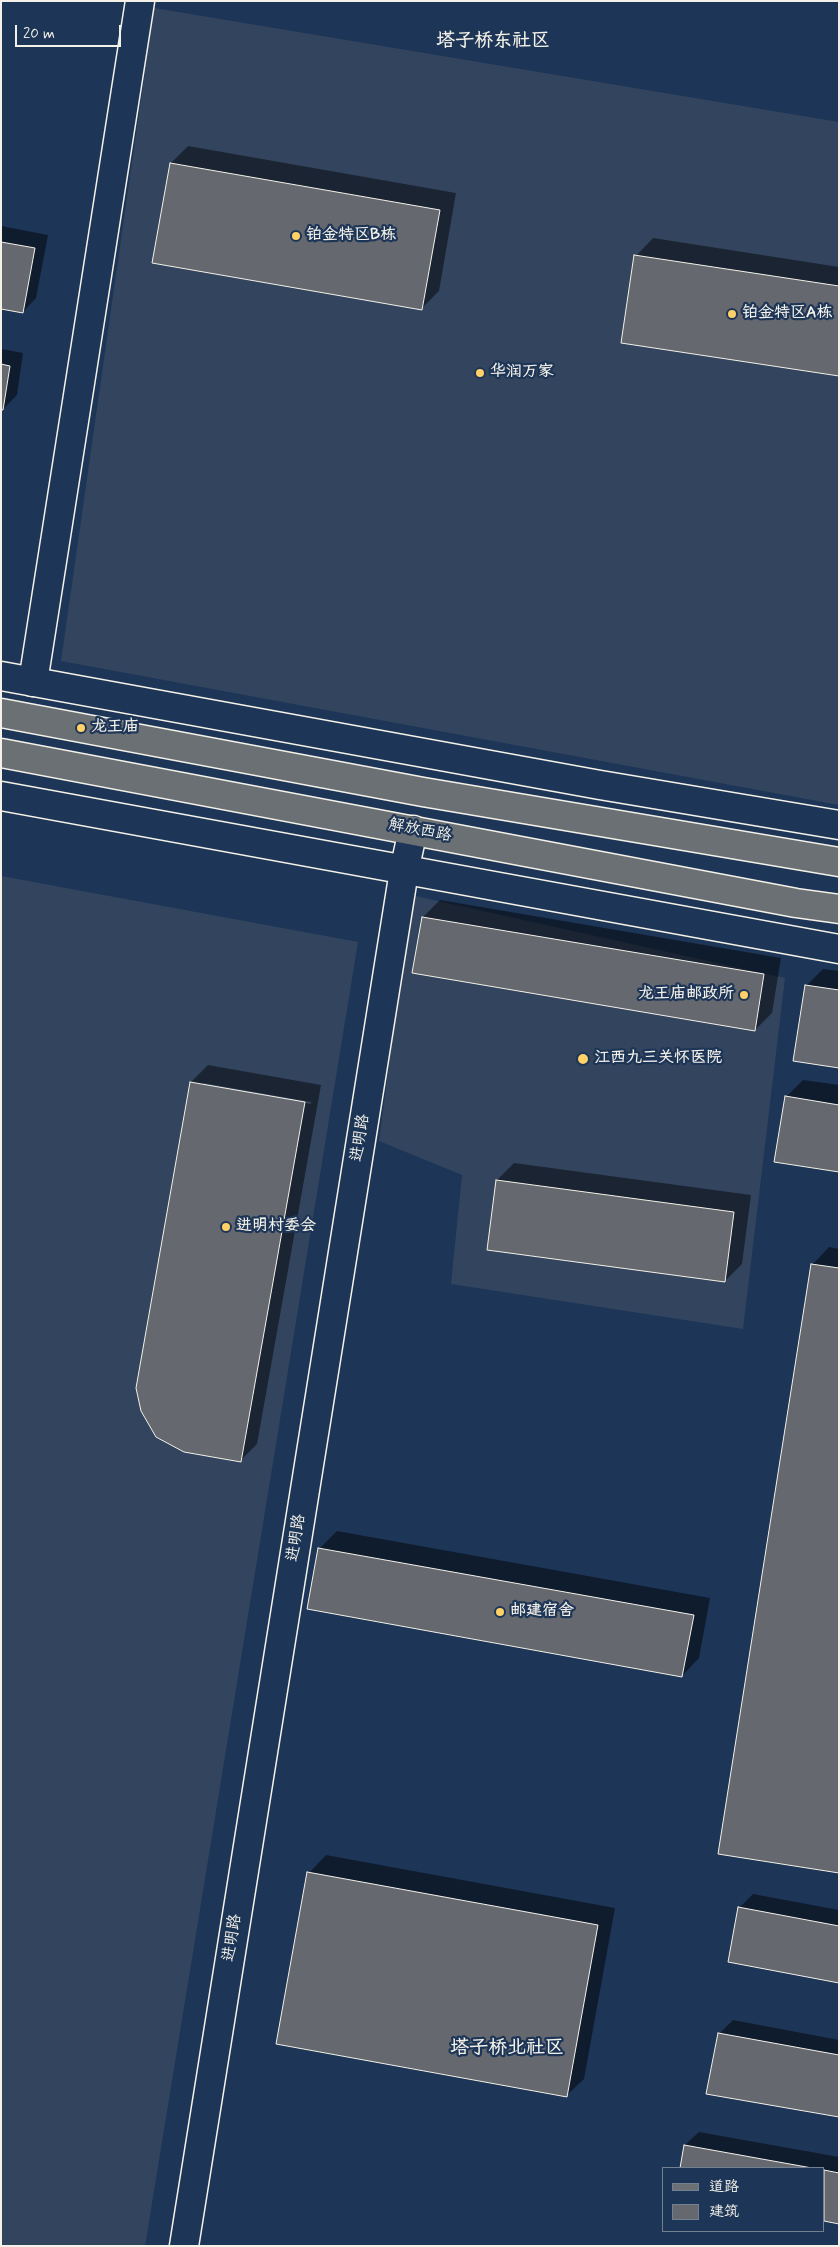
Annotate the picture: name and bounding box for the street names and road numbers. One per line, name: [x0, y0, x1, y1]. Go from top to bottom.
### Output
street label: 解放西路: [387, 815, 453, 847]
street label: 进明路: [348, 1113, 374, 1163]
street label: 进明路: [284, 1513, 310, 1563]
street label: 进明路: [220, 1913, 246, 1963]

